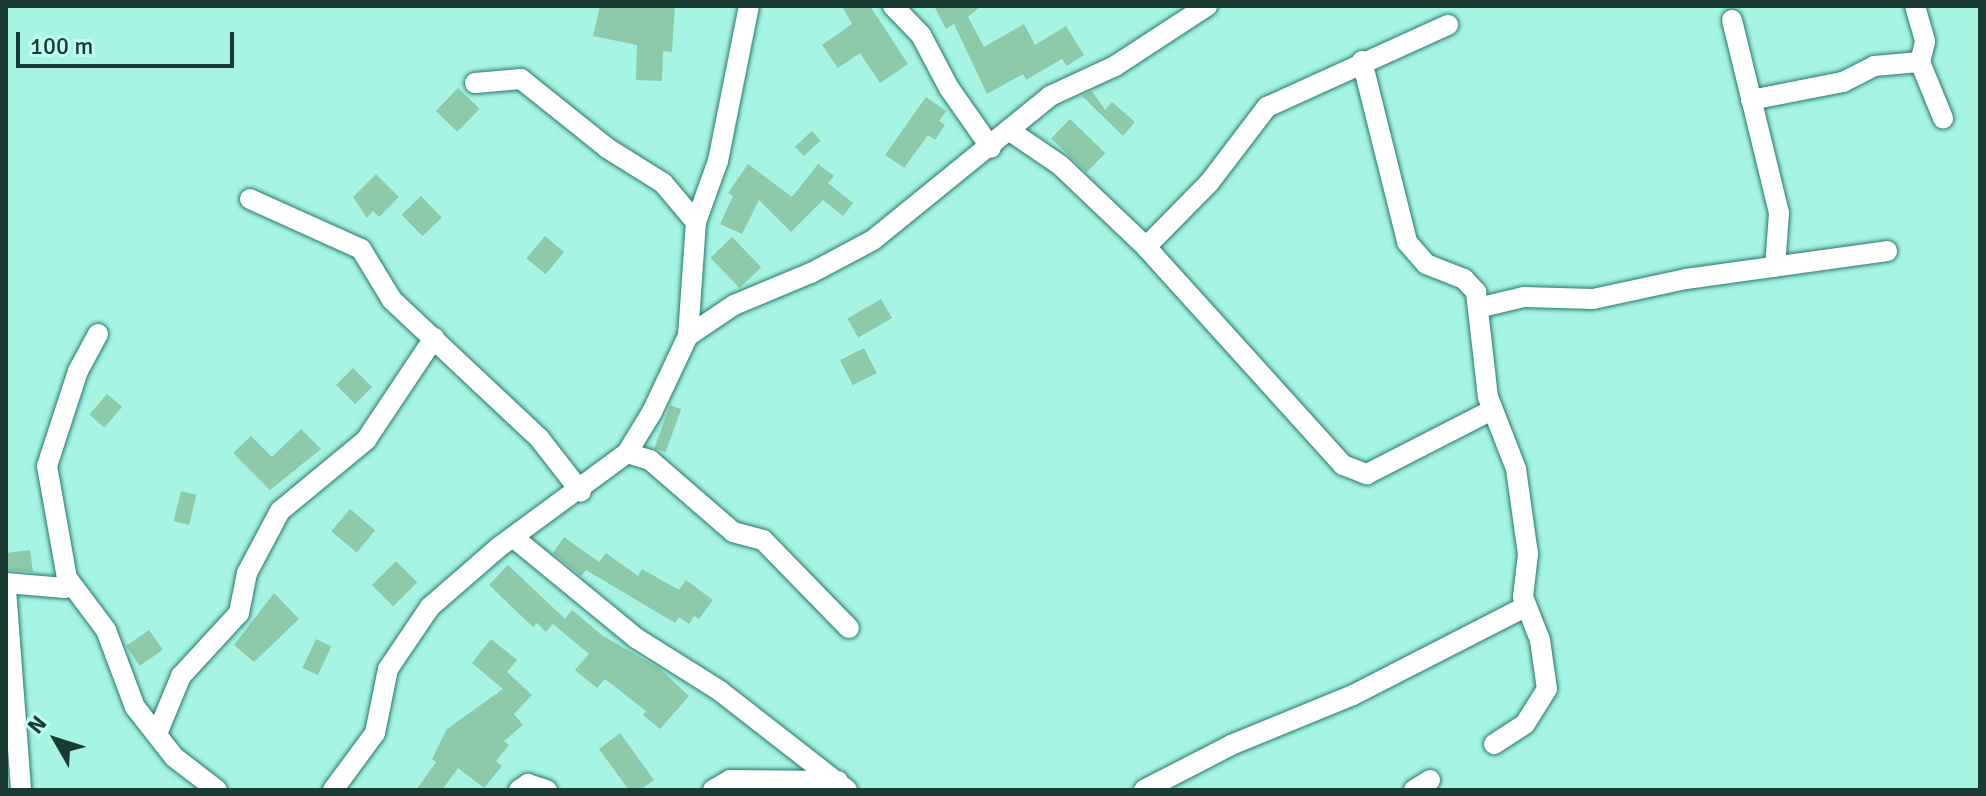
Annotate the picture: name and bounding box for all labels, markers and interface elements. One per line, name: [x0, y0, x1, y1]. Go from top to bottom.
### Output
scale bar: [20, 16, 238, 66]
text: 100 m: [30, 31, 93, 61]
north arrow: [16, 700, 96, 780]
text: N: [22, 710, 52, 739]

